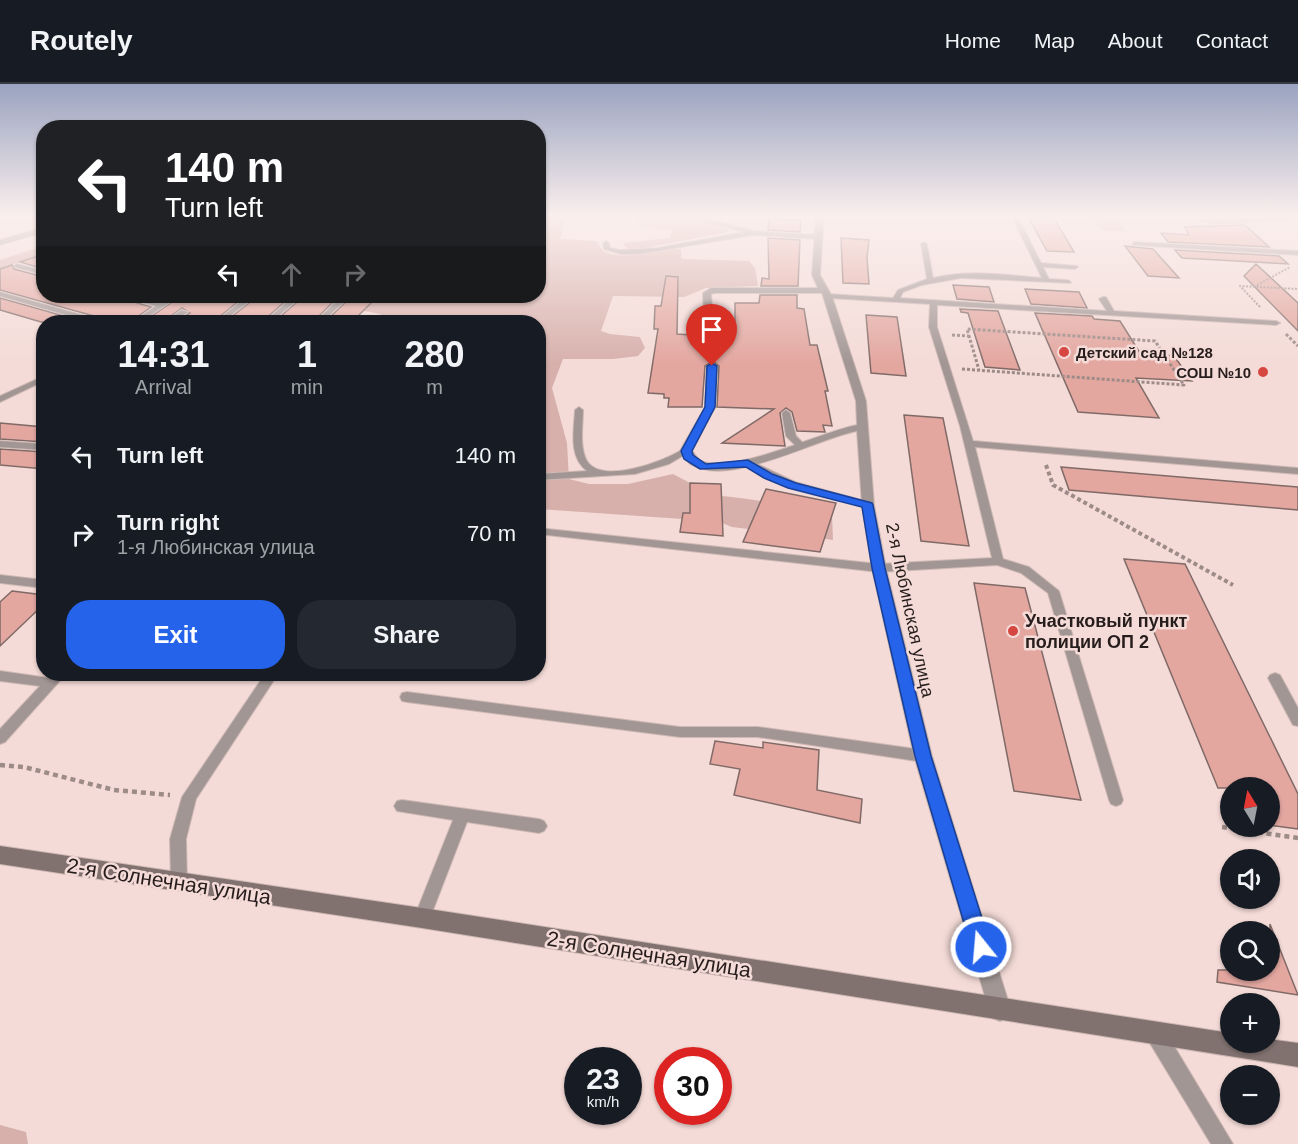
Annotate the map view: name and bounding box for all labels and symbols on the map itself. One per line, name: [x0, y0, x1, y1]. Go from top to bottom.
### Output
pin: [686, 304, 737, 366]
place label: Детский сад №128: [1076, 344, 1213, 361]
marker: Детский сад №128: [1057, 345, 1071, 359]
place label: СОШ №10: [1176, 364, 1251, 381]
marker: СОШ №10: [1256, 365, 1270, 379]
street label: 2-я Любинская улица: [882, 521, 938, 700]
place label: Участковый пункт полиции ОП 2: [1025, 611, 1188, 652]
marker: Участковый пункт полиции ОП 2: [1006, 624, 1020, 638]
north arrow: [1220, 777, 1280, 837]
street label: 2-я Солнечная улица: [65, 854, 273, 909]
position arrow: [949, 915, 1013, 979]
street label: 2-я Солнечная улица: [545, 927, 753, 982]
speed limit sign: 30: [654, 1047, 732, 1125]

